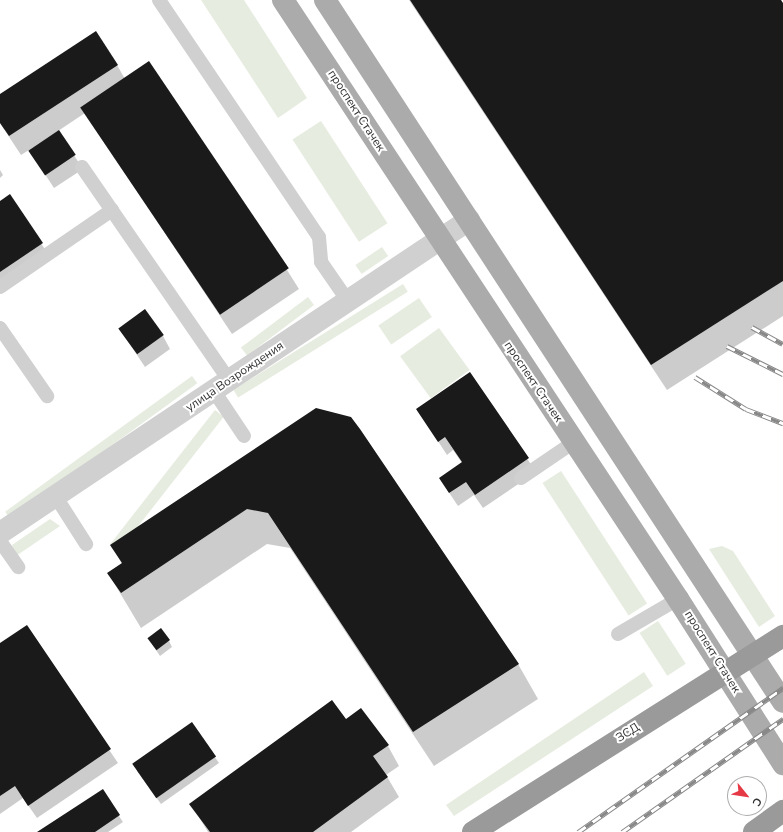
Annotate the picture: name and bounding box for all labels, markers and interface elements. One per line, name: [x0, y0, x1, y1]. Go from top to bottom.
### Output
street label: проспект Стачек: [324, 68, 388, 154]
street label: улица Возрождения: [183, 339, 287, 415]
street label: проспект Стачек: [501, 339, 565, 425]
street label: проспект Стачек: [681, 608, 743, 696]
street label: ЗСД: [614, 720, 642, 746]
north arrow: [727, 776, 767, 816]
text: С: [749, 795, 765, 809]

